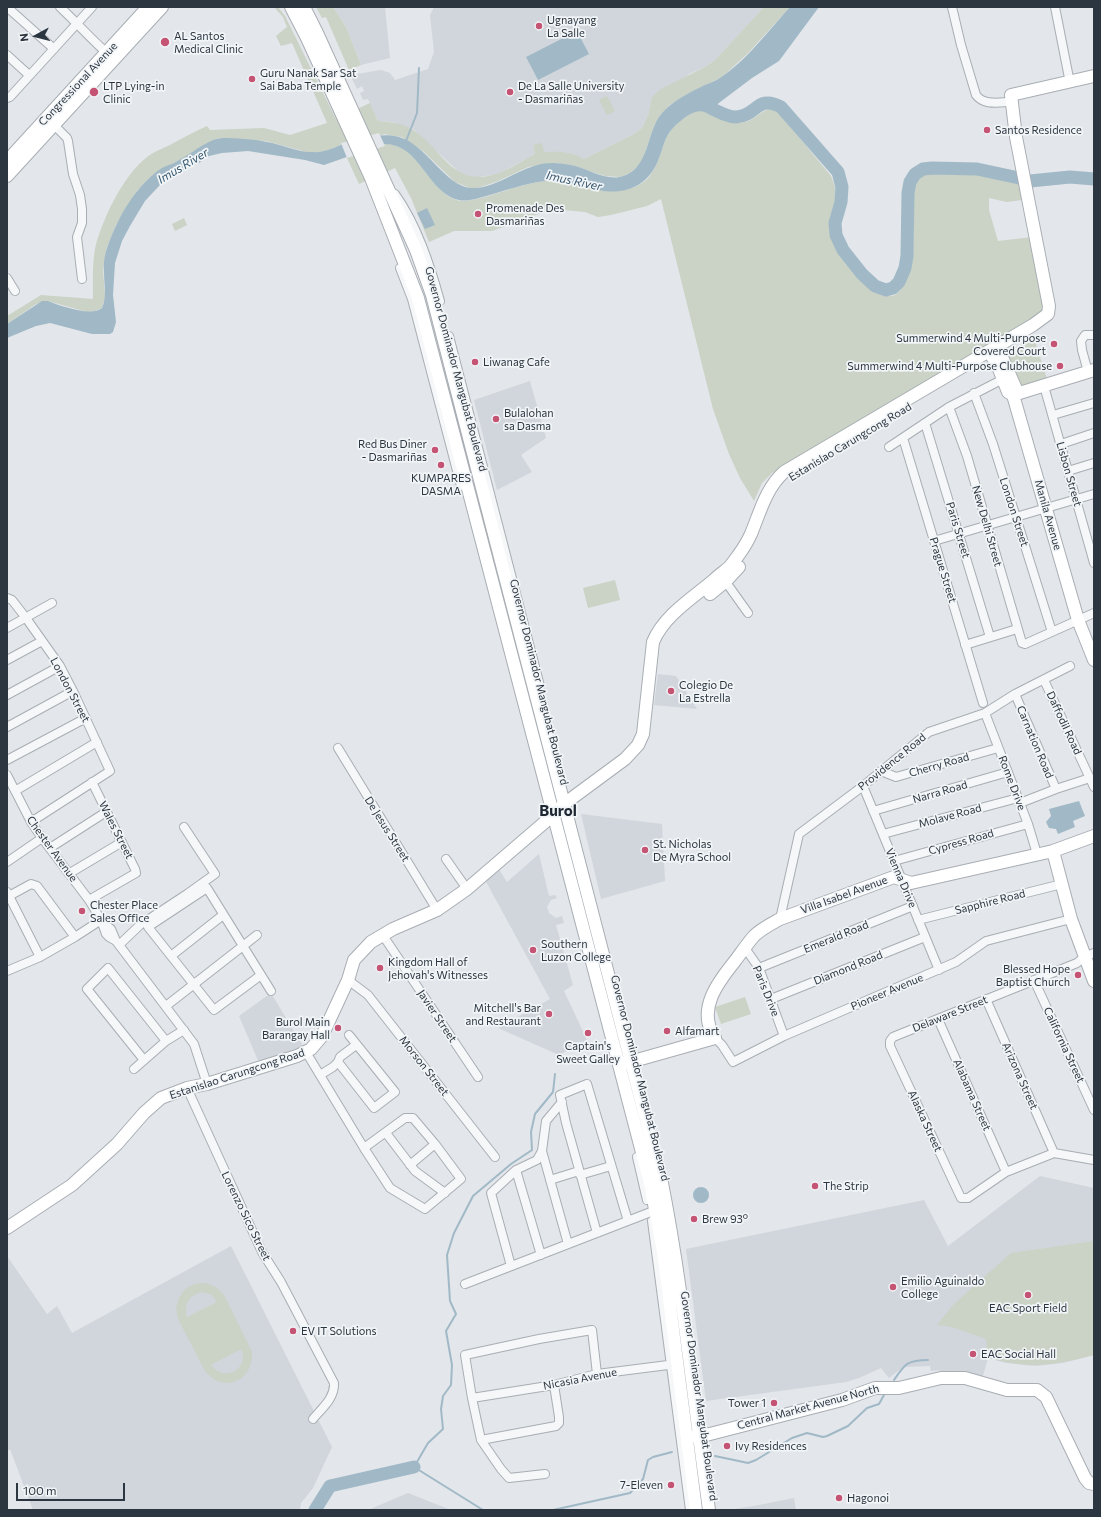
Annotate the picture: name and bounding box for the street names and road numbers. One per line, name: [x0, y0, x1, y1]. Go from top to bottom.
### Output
street label: Congressional Avenue: [36, 39, 120, 129]
street label: Governor Dominador Mangubat Boulevard: [422, 265, 490, 473]
street label: Estanislao Carungcong Road: [786, 400, 914, 484]
street label: Lisbon Street: [1053, 440, 1085, 508]
street label: London Street: [997, 476, 1031, 548]
street label: Manila Avenue: [1032, 478, 1064, 552]
street label: New Delhi Street: [969, 484, 1005, 568]
street label: Paris Street: [943, 500, 973, 560]
street label: Prague Street: [927, 536, 959, 604]
street label: Governor Dominador Mangubat Boulevard: [507, 578, 571, 786]
street label: London Street: [47, 655, 93, 725]
street label: Daffodil Road: [1044, 689, 1084, 757]
street label: Carnation Road: [1014, 704, 1056, 780]
street label: Providence Road: [855, 731, 929, 793]
street label: Cherry Road: [907, 750, 971, 780]
street label: Rome Drive: [996, 754, 1028, 812]
street label: Narra Road: [911, 778, 969, 806]
street label: De Jesus Street: [362, 794, 412, 864]
street label: Wales Street: [96, 799, 136, 861]
street label: Molave Road: [917, 801, 983, 831]
street label: Chester Avenue: [24, 814, 80, 884]
street label: Cypress Road: [927, 826, 995, 858]
street label: Vienna Drive: [883, 846, 919, 910]
street label: Villa Isabel Avenue: [799, 873, 889, 917]
street label: Sapphire Road: [953, 887, 1027, 917]
street label: Emerald Road: [802, 918, 870, 956]
street label: Diamond Road: [812, 948, 884, 988]
street label: Paris Drive: [750, 964, 782, 1018]
street label: Pioneer Avenue: [849, 971, 925, 1013]
street label: Governor Dominador Mangubat Boulevard: [608, 974, 672, 1182]
street label: Javier Street: [415, 987, 459, 1045]
street label: Delaware Street: [910, 993, 990, 1035]
street label: California Street: [1041, 1005, 1087, 1085]
street label: Morson Street: [397, 1033, 451, 1099]
street label: Arizona Street: [999, 1040, 1041, 1112]
street label: Estanislao Carungcong Road: [168, 1046, 306, 1102]
street label: Alabama Street: [950, 1057, 994, 1133]
street label: Alaska Street: [905, 1088, 945, 1154]
street label: Lorenzo Sico Street: [219, 1169, 273, 1263]
street label: Governor Dominador Mangubat Boulevard: [678, 1290, 720, 1502]
street label: Nicasia Avenue: [542, 1365, 618, 1393]
street label: Central Market Avenue North: [736, 1382, 880, 1432]

